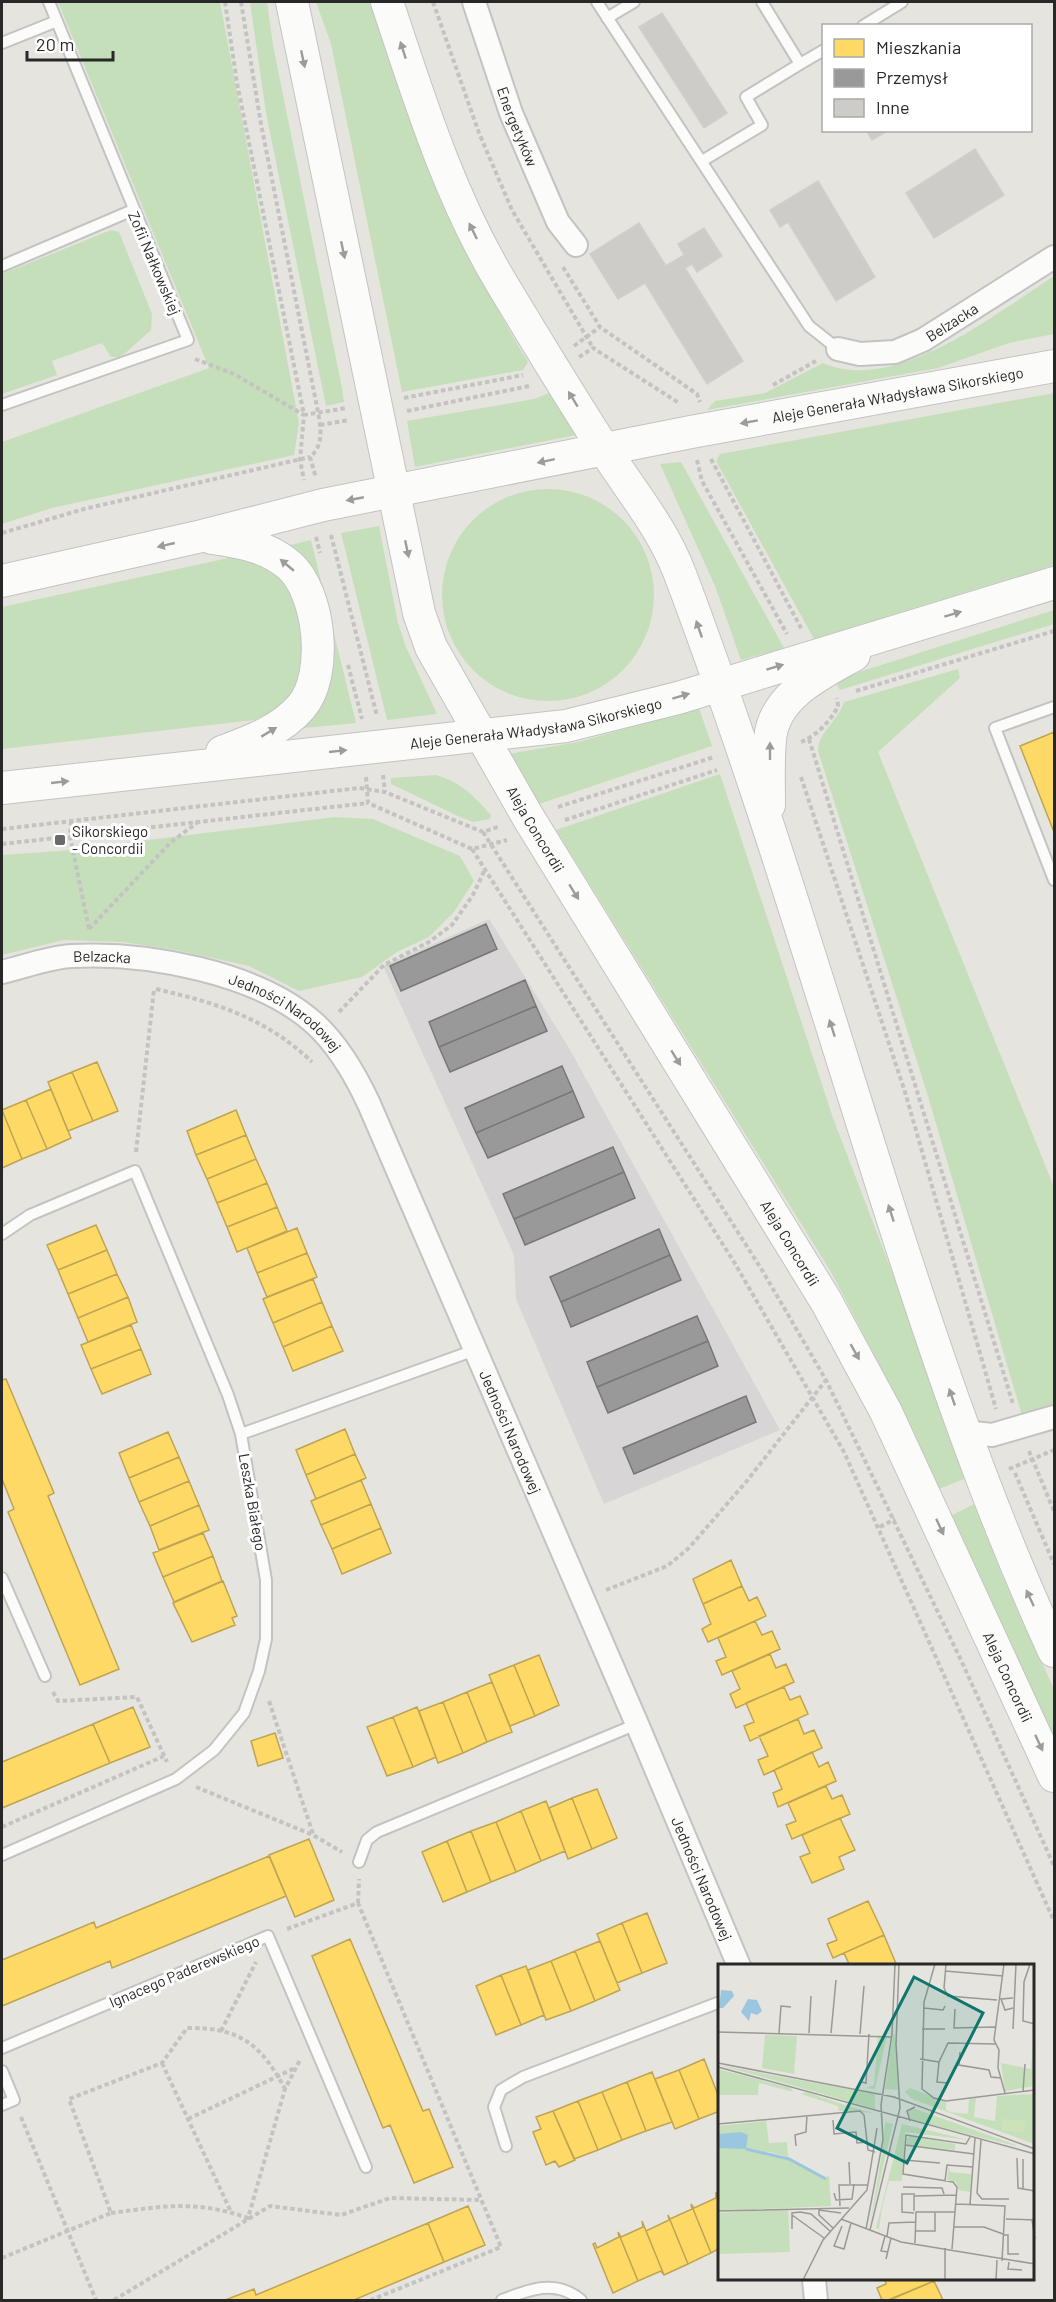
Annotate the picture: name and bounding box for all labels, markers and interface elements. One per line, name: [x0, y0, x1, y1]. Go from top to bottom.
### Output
scale bar: [27, 24, 112, 62]
legend: [822, 24, 1032, 132]
text: 20 m: [36, 33, 74, 55]
text: Mieszkania: [876, 36, 961, 58]
one-way arrow: [397, 41, 407, 59]
one-way arrow: [299, 50, 309, 68]
text: Przemysł: [876, 66, 948, 88]
street label: Energetyków: [494, 84, 542, 169]
text: Inne: [876, 96, 910, 118]
street label: Zofii Nałkowskiej: [125, 208, 185, 318]
one-way arrow: [469, 222, 479, 240]
one-way arrow: [339, 240, 348, 259]
street label: Belzacka: [922, 299, 981, 345]
street label: Aleje Generała Władysława Sikorskiego: [770, 363, 1025, 426]
one-way arrow: [567, 391, 578, 407]
one-way arrow: [739, 418, 758, 427]
one-way arrow: [537, 456, 555, 466]
one-way arrow: [345, 495, 364, 504]
one-way arrow: [402, 539, 412, 558]
one-way arrow: [156, 540, 175, 550]
one-way arrow: [280, 559, 295, 572]
one-way arrow: [944, 609, 962, 618]
one-way arrow: [694, 620, 704, 638]
one-way arrow: [766, 662, 784, 671]
one-way arrow: [672, 691, 690, 701]
street label: Aleje Generała Władysława Sikorskiego: [409, 693, 664, 752]
one-way arrow: [261, 726, 277, 737]
one-way arrow: [765, 741, 775, 760]
one-way arrow: [329, 746, 348, 756]
one-way arrow: [50, 777, 69, 786]
street label: Aleja Concordii: [503, 783, 569, 875]
place label: Sikorskiego - Concordii: [72, 822, 148, 857]
marker: Sikorskiego - Concordii: [53, 833, 67, 847]
one-way arrow: [569, 884, 580, 900]
street label: Belzacka: [73, 946, 132, 966]
street label: Jedności Narodowej: [227, 969, 345, 1055]
one-way arrow: [827, 1019, 836, 1037]
one-way arrow: [671, 1050, 682, 1066]
street label: Aleja Concordii: [757, 1197, 823, 1289]
one-way arrow: [886, 1204, 895, 1222]
one-way arrow: [849, 1344, 860, 1360]
street label: Jedności Narodowej: [476, 1367, 545, 1496]
one-way arrow: [946, 1388, 956, 1406]
street label: Leszka Białego: [236, 1452, 270, 1552]
one-way arrow: [935, 1519, 945, 1537]
one-way arrow: [1025, 1589, 1034, 1606]
street label: Aleja Concordii: [980, 1629, 1037, 1725]
one-way arrow: [1035, 1734, 1044, 1751]
street label: Jedności Narodowej: [668, 1814, 736, 1943]
street label: Ignacego Paderewskiego: [106, 1931, 262, 2011]
inset map: [718, 1964, 1035, 2281]

